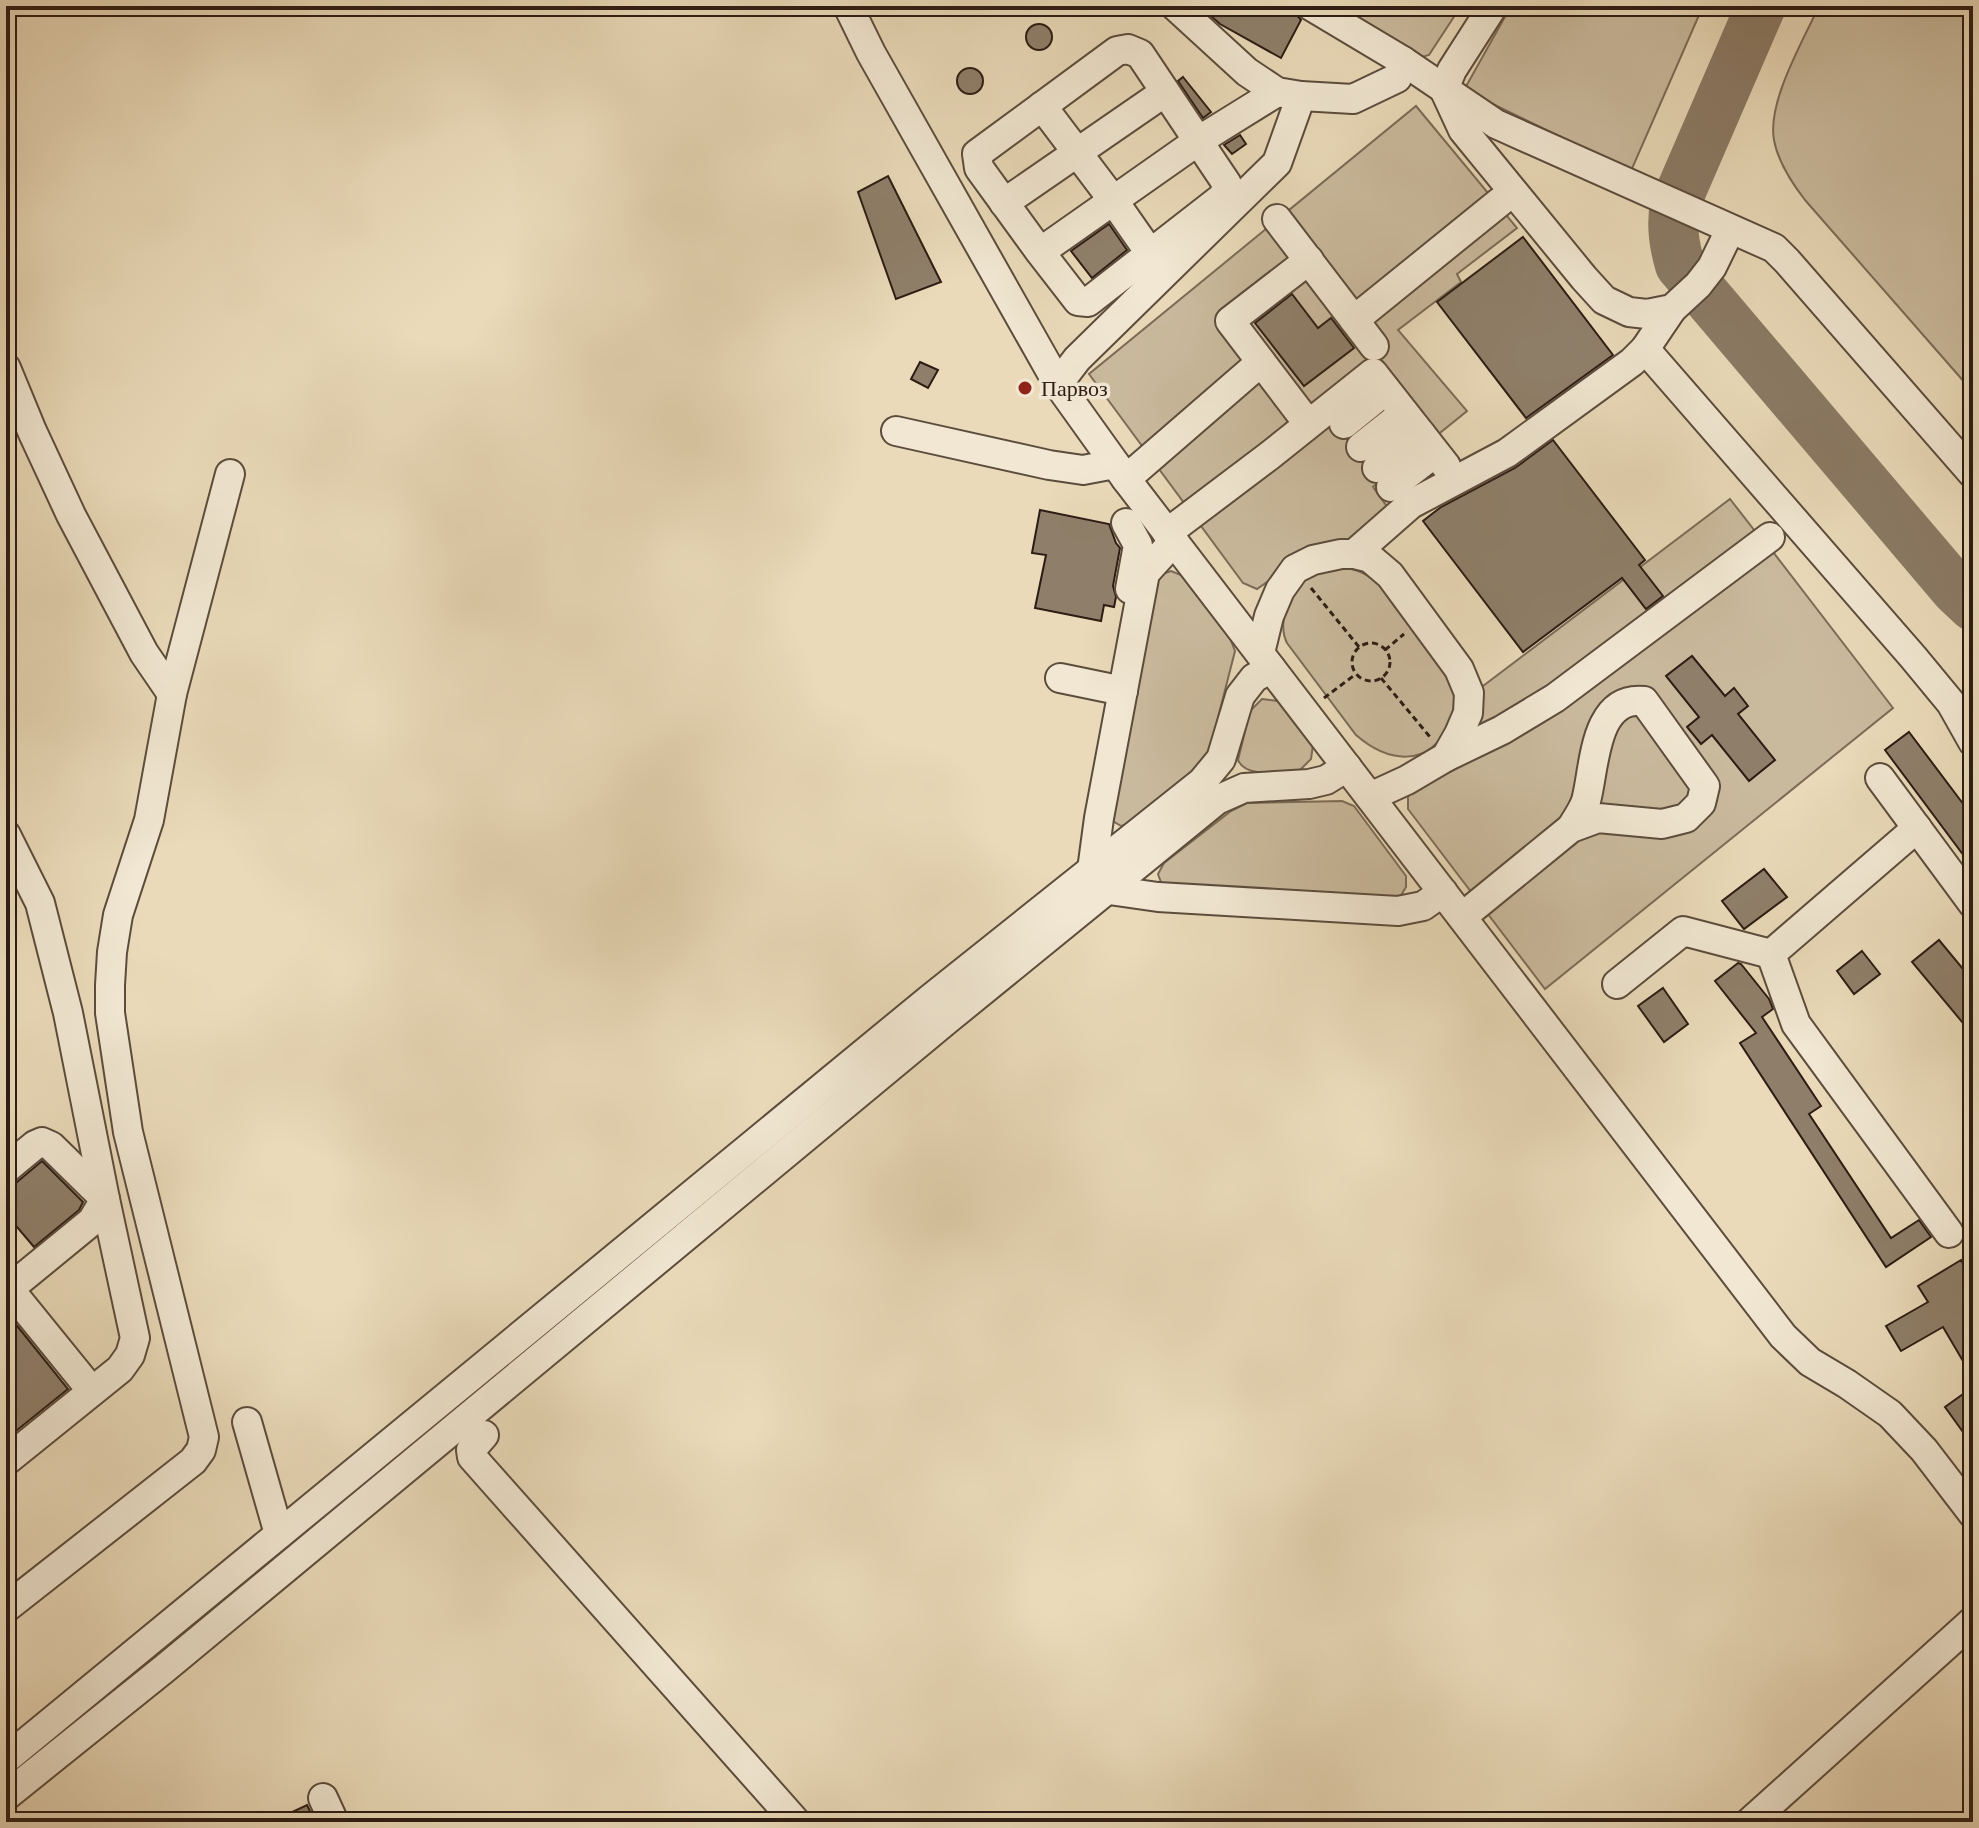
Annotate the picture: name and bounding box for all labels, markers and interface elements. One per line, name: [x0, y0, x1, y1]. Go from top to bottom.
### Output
place label: Парвоз: [1041, 375, 1108, 402]
marker: Парвоз: [1016, 379, 1034, 397]

